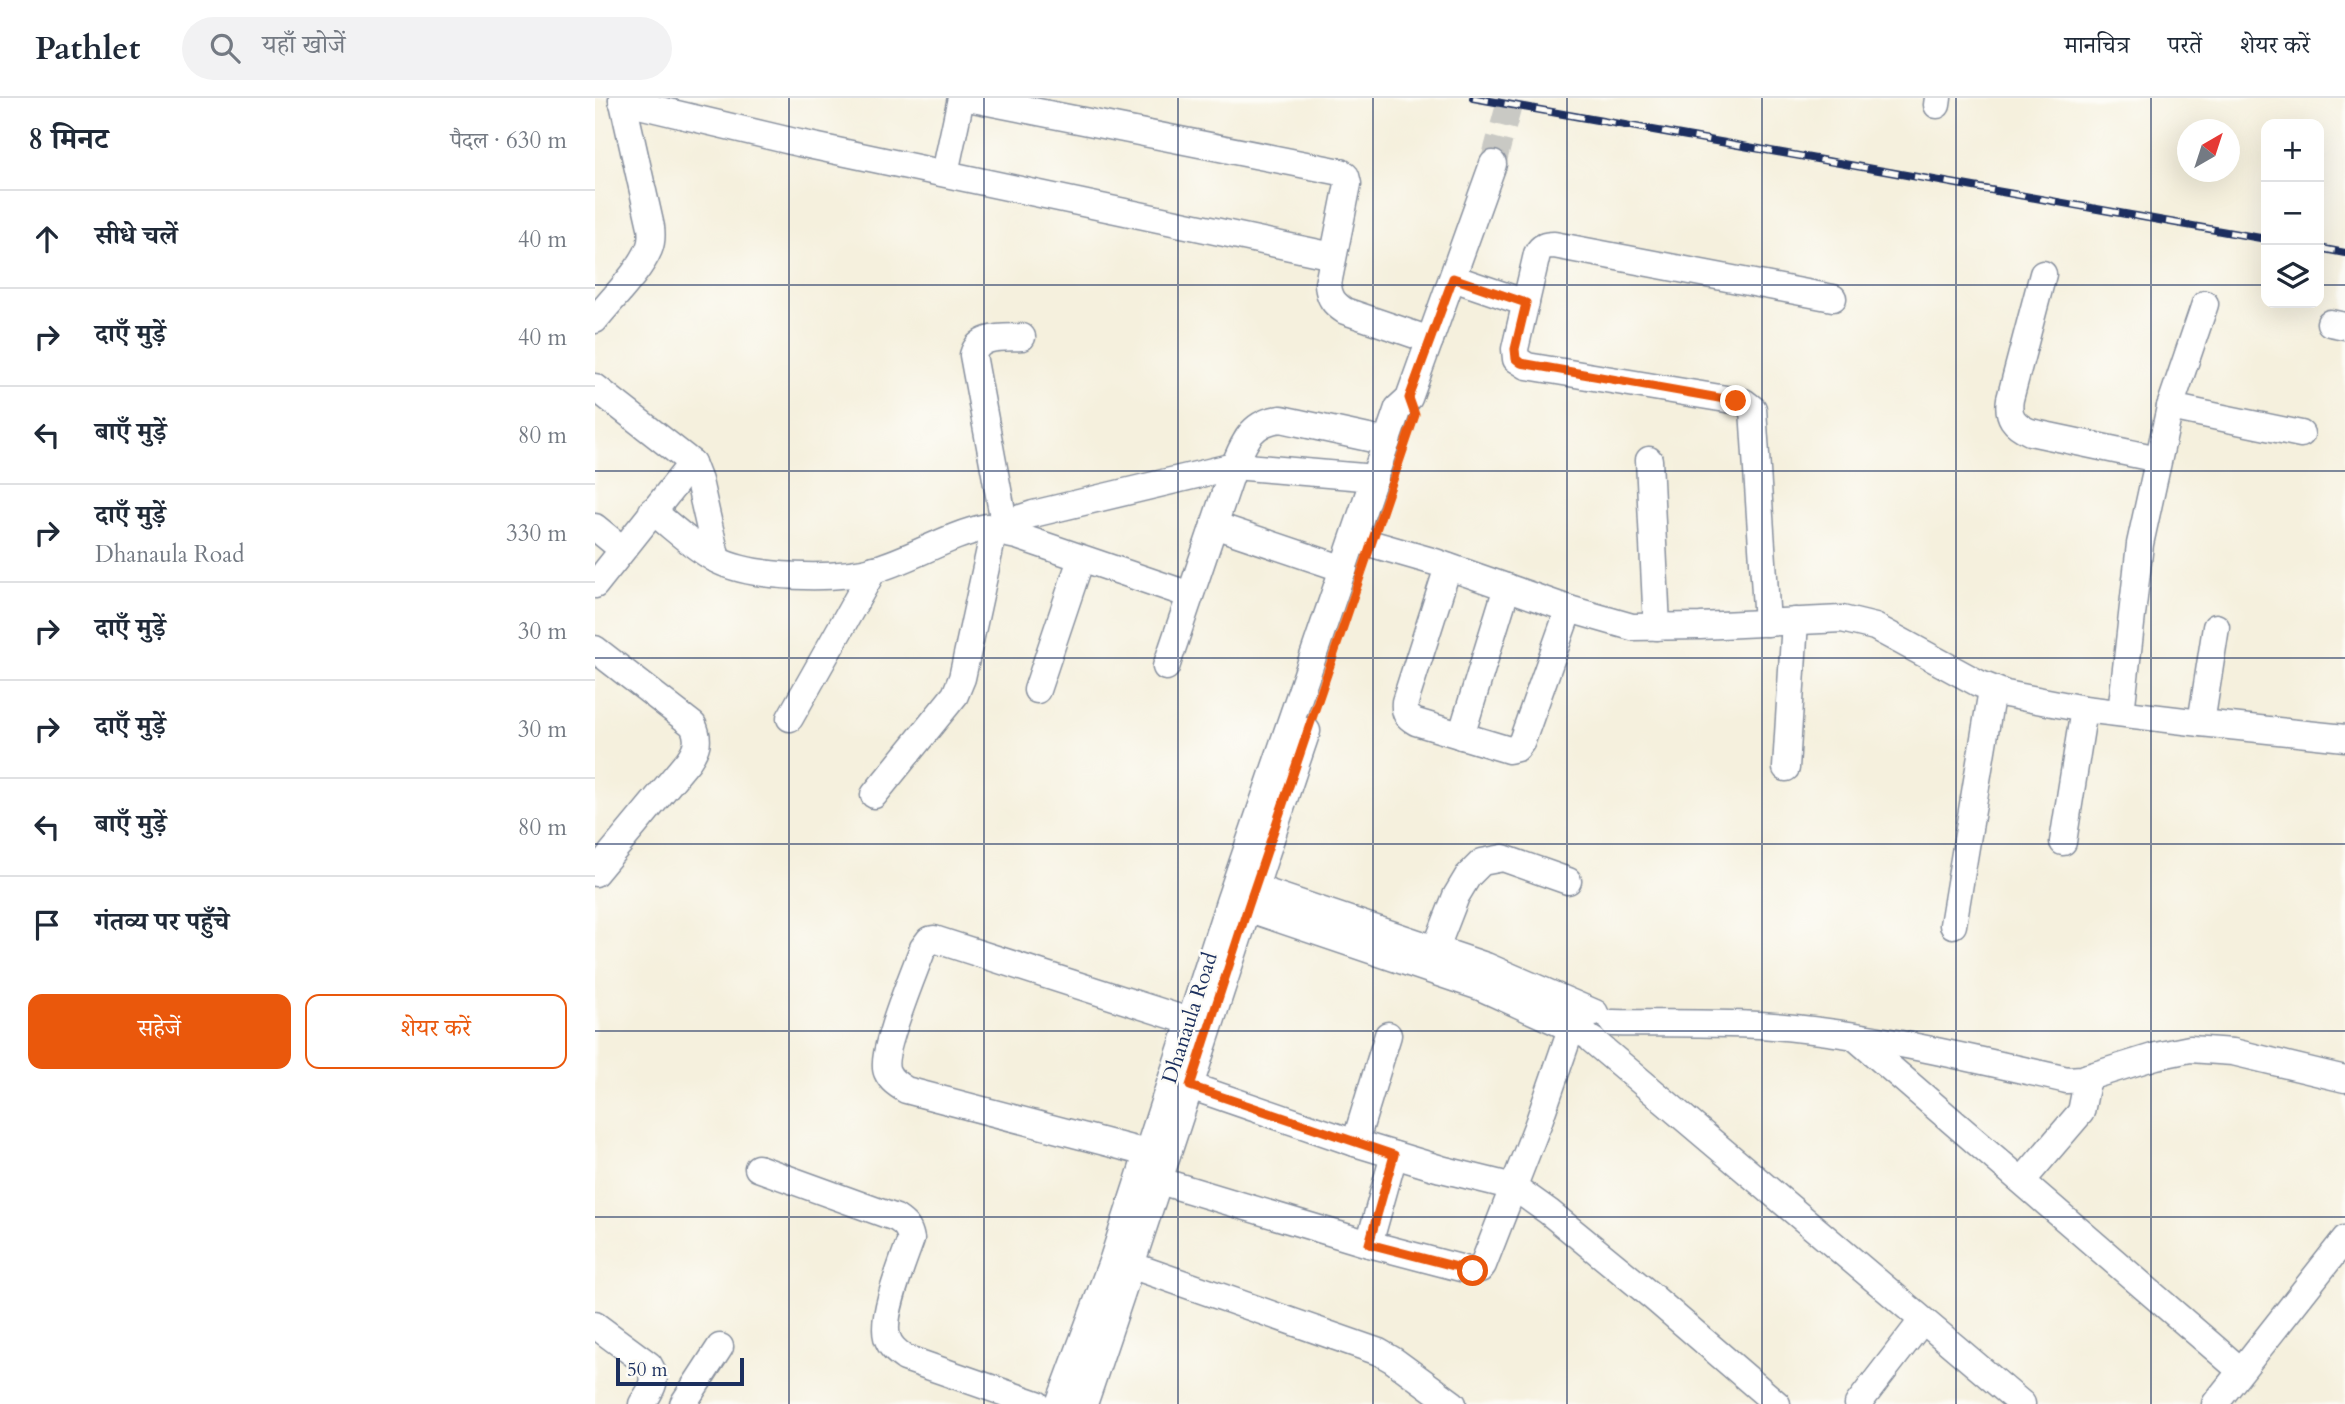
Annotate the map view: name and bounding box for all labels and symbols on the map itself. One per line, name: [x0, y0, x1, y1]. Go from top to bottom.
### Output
north arrow: [2177, 119, 2240, 182]
route end: [1720, 385, 1751, 416]
street label: Dhanaula Road: [1155, 949, 1225, 1087]
route start: [1457, 1255, 1488, 1286]
scale bar: [616, 1355, 744, 1387]

